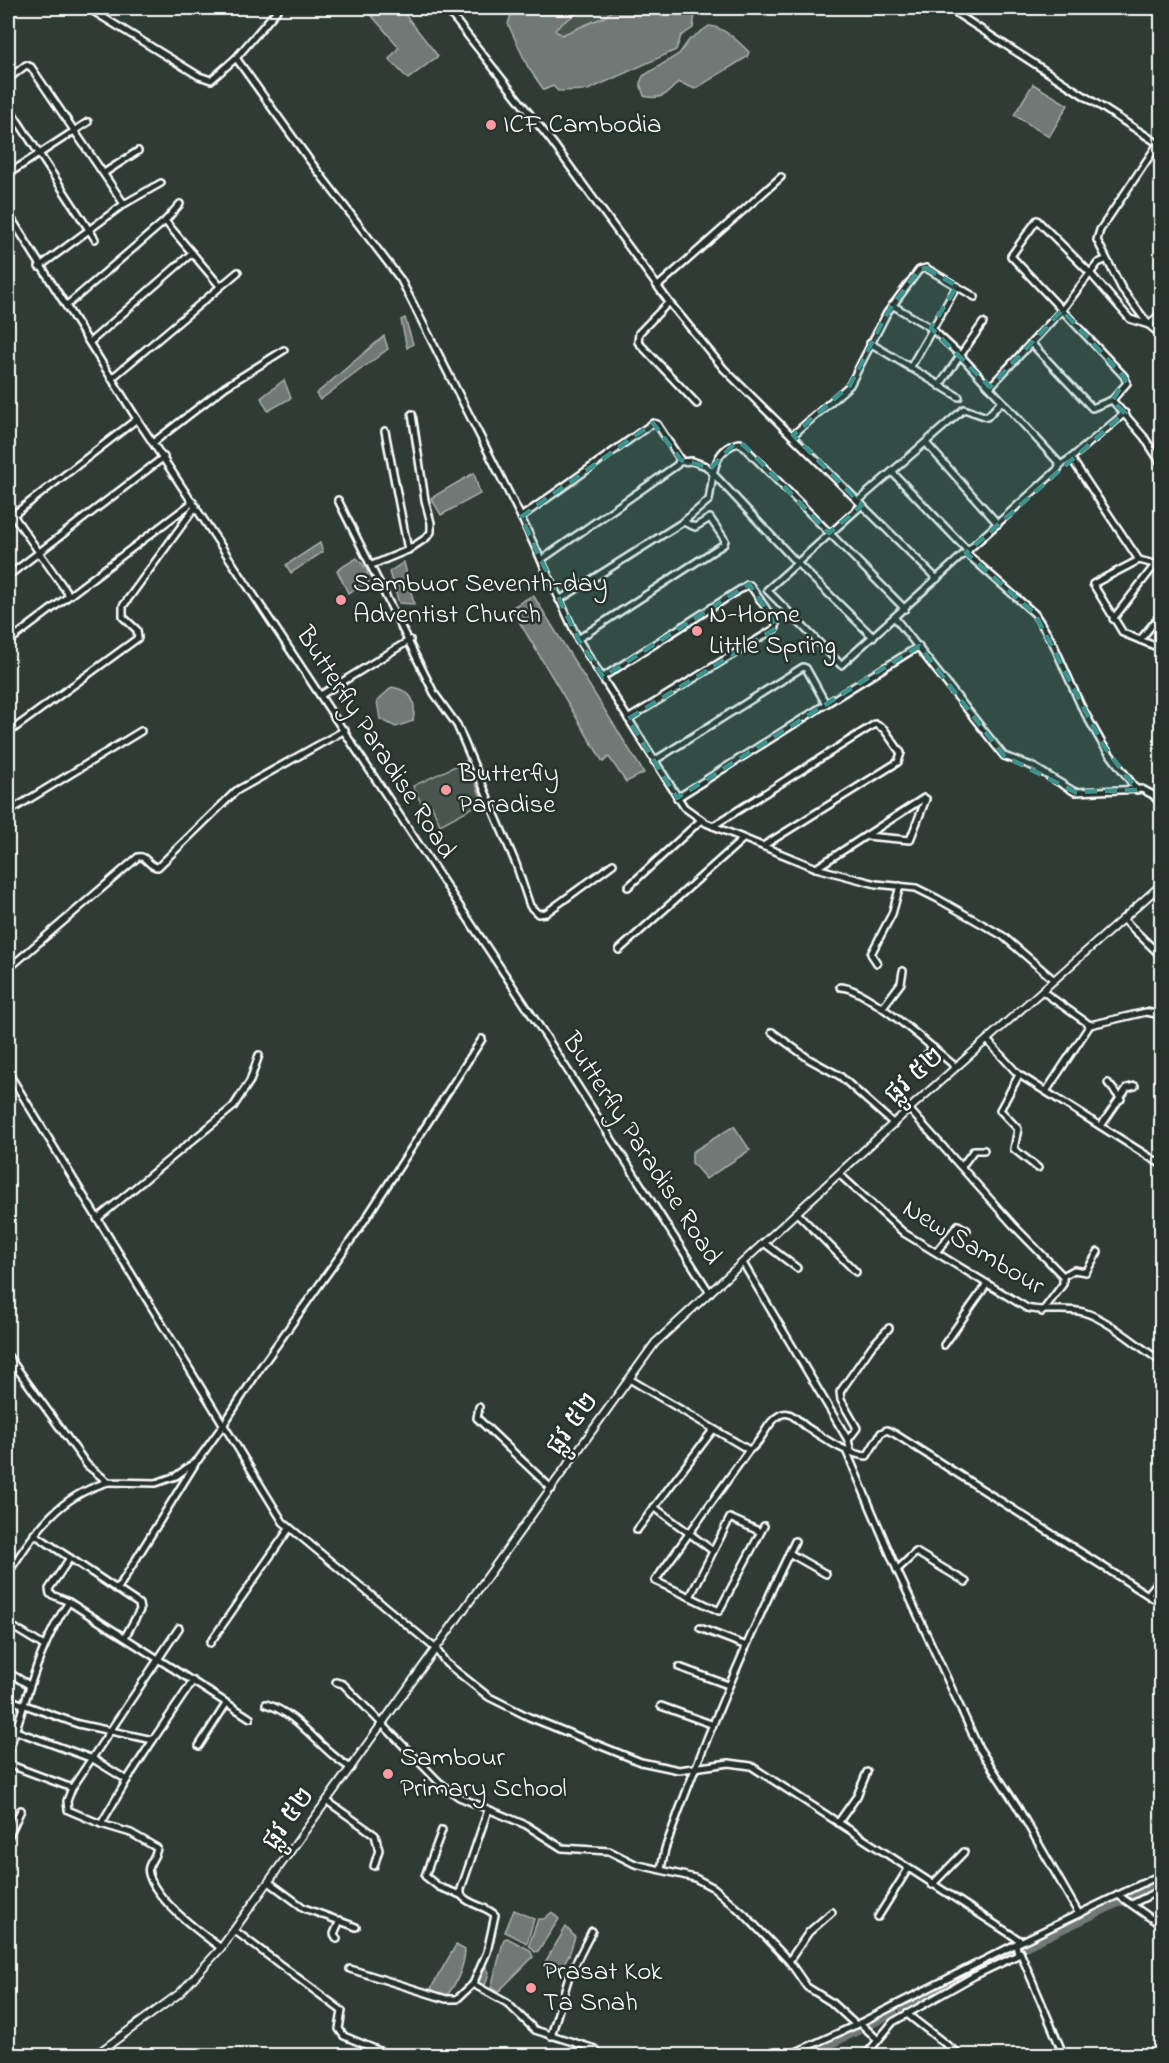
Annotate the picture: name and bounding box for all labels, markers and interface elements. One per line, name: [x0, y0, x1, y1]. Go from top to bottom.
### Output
place label: ICF Cambodia: [503, 106, 662, 145]
marker: ICF Cambodia: [484, 118, 498, 132]
place label: Sambuor Seventh-day Adventist Church: [353, 565, 608, 635]
marker: Sambuor Seventh-day Adventist Church: [334, 593, 348, 607]
place label: N-Home Little Spring: [709, 596, 836, 666]
street label: Butterfly Paradise Road: [284, 618, 465, 867]
marker: N-Home Little Spring: [690, 624, 704, 638]
place label: Butterfly Paradise: [457, 755, 559, 825]
marker: Butterfly Paradise: [439, 783, 453, 797]
street label: Butterfly Paradise Road: [550, 1024, 731, 1273]
street label: ផ្លូវ ៥២: [876, 1038, 955, 1115]
street label: New Sambour: [895, 1190, 1052, 1306]
street label: ផ្លូវ ៥២: [537, 1384, 611, 1465]
place label: Sambour Primary School: [400, 1739, 567, 1809]
marker: Sambour Primary School: [381, 1767, 395, 1781]
street label: ផ្លូវ ៥២: [253, 1779, 327, 1860]
place label: Prasat Kok Ta Snah: [543, 1953, 662, 2023]
marker: Prasat Kok Ta Snah: [524, 1981, 538, 1995]

